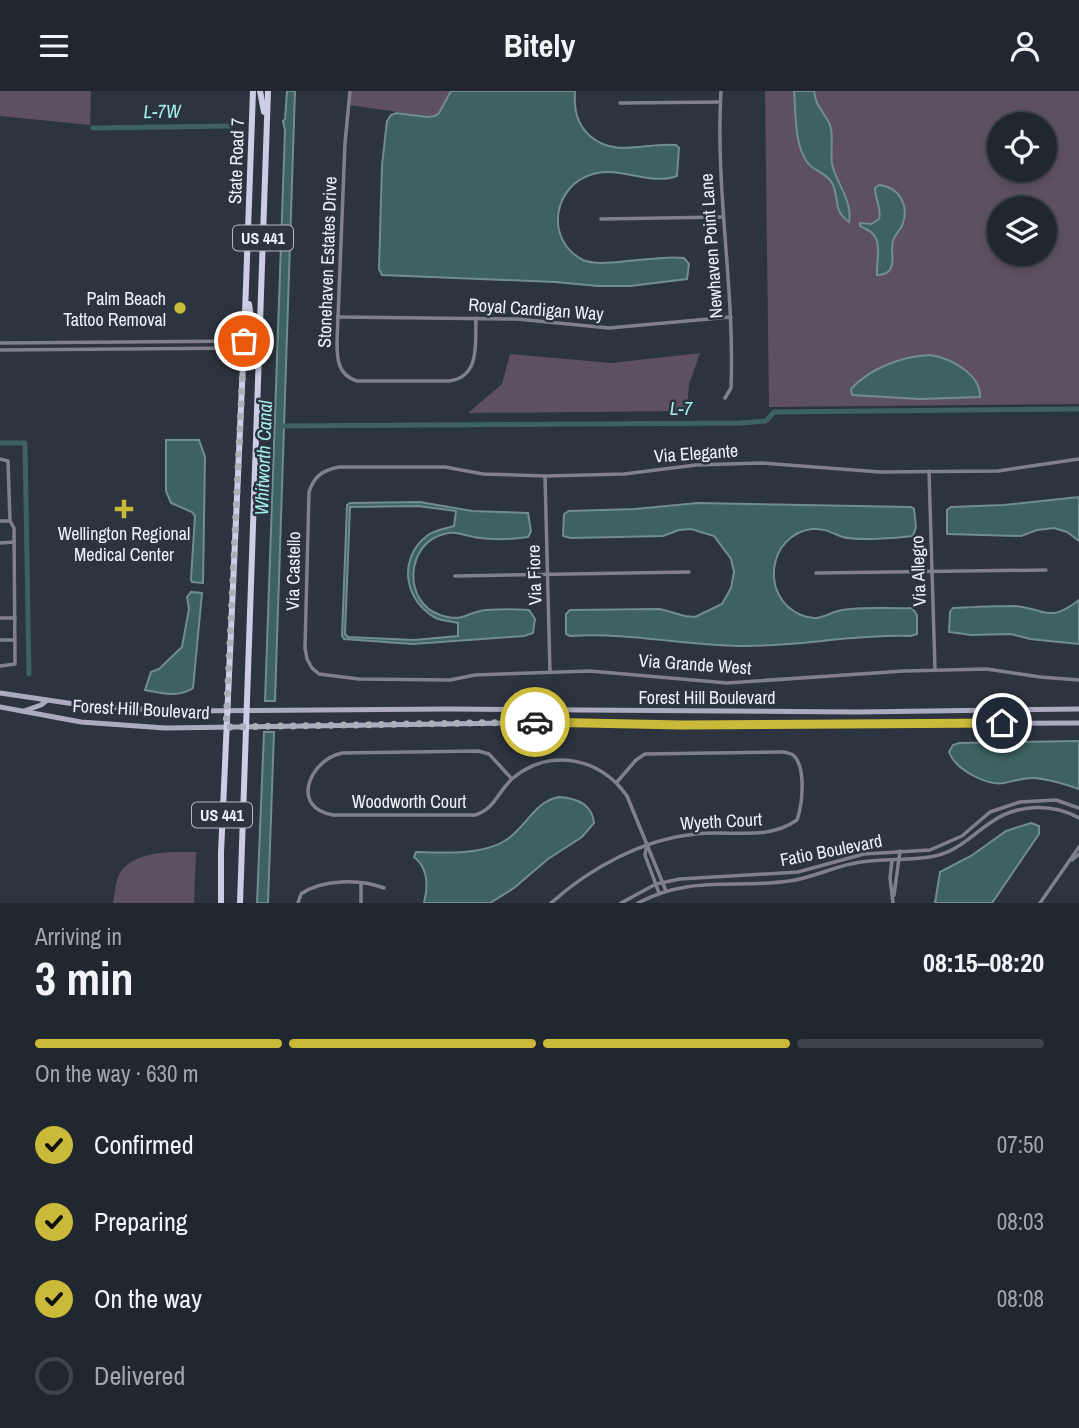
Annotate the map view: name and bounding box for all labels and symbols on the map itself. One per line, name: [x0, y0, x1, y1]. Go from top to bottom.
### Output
water label: L-7W: [143, 98, 182, 124]
street label: State Road 7: [222, 118, 250, 204]
street label: Newhaven Point Lane: [693, 173, 729, 319]
street label: Stonehaven Estates Drive: [312, 176, 342, 348]
road number: US 441: [233, 225, 293, 251]
place label: Palm Beach Tattoo Removal: [63, 286, 166, 332]
street label: Royal Cardigan Way: [467, 292, 605, 326]
marker: Palm Beach Tattoo Removal: [172, 300, 188, 316]
pin: [214, 311, 274, 371]
water label: L-7: [670, 395, 694, 421]
water label: Whitworth Canal: [248, 399, 278, 516]
street label: Via Elegante: [653, 438, 739, 468]
marker: Wellington Regional Medical Center: [114, 499, 134, 519]
place label: Wellington Regional Medical Center: [58, 521, 190, 567]
street label: Via Castello: [280, 531, 306, 611]
street label: Via Allegro: [904, 535, 932, 607]
street label: Via Fiore: [520, 544, 548, 606]
street label: Via Grande West: [638, 648, 752, 680]
street label: Forest Hill Boulevard: [638, 685, 776, 710]
courier: [500, 687, 570, 757]
street label: Forest Hill Boulevard: [72, 693, 210, 725]
pin: [972, 693, 1032, 753]
street label: Woodworth Court: [352, 789, 466, 814]
road number: US 441: [192, 803, 252, 827]
street label: Wyeth Court: [679, 806, 763, 836]
street label: Fatio Boulevard: [778, 828, 884, 872]

